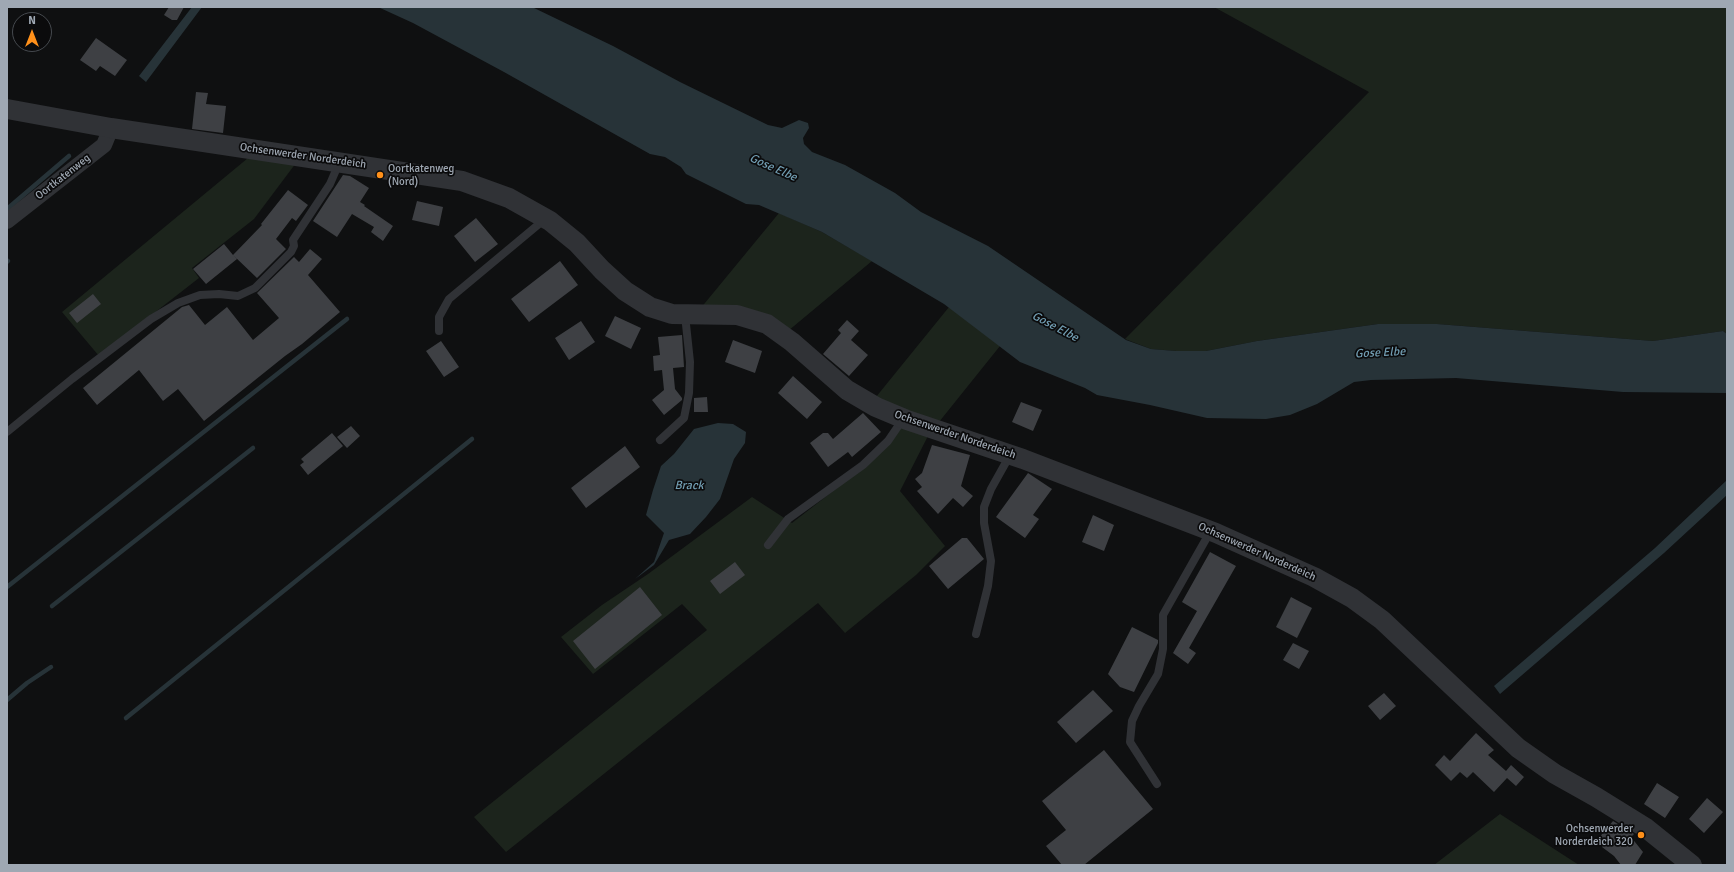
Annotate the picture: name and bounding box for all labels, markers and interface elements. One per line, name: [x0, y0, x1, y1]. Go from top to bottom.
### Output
north arrow: [12, 12, 52, 52]
text: N: [28, 14, 36, 27]
street label: Ochsenwerder Norderdeich: [239, 141, 367, 171]
street label: Oortkatenweg: [33, 151, 93, 203]
water label: Gose Elbe: [747, 151, 799, 185]
place label: Oortkatenweg (Nord): [388, 162, 454, 188]
marker: Oortkatenweg (Nord): [375, 170, 385, 180]
water label: Gose Elbe: [1029, 309, 1081, 345]
water label: Gose Elbe: [1354, 344, 1406, 362]
street label: Ochsenwerder Norderdeich: [893, 408, 1017, 462]
water label: Brack: [674, 479, 704, 493]
street label: Ochsenwerder Norderdeich: [1196, 520, 1318, 584]
place label: Ochsenwerder Norderdeich 320: [1555, 822, 1633, 848]
marker: Ochsenwerder Norderdeich 320: [1636, 830, 1646, 840]

